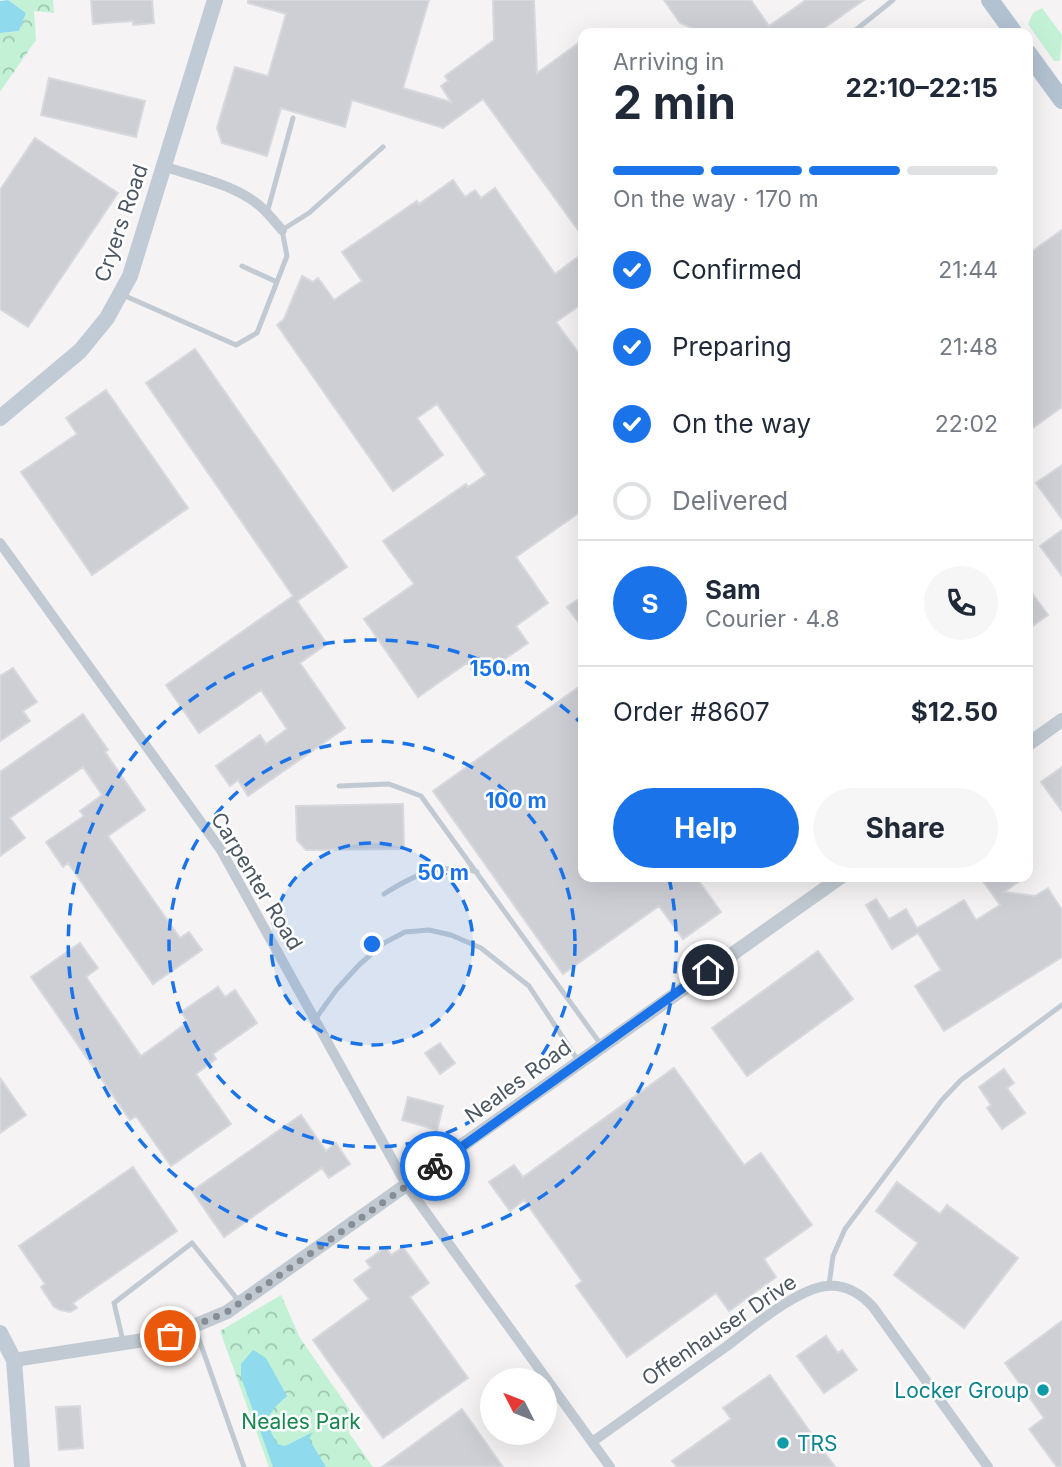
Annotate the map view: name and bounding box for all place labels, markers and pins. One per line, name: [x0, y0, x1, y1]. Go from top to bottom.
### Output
centre of rings: [360, 932, 384, 956]
pin: [678, 940, 738, 1000]
pin: [140, 1306, 200, 1366]
place label: Locker Group: [894, 1378, 1029, 1403]
marker: Locker Group: [1035, 1382, 1051, 1398]
place label: TRS: [797, 1431, 838, 1456]
marker: TRS: [775, 1435, 791, 1451]

